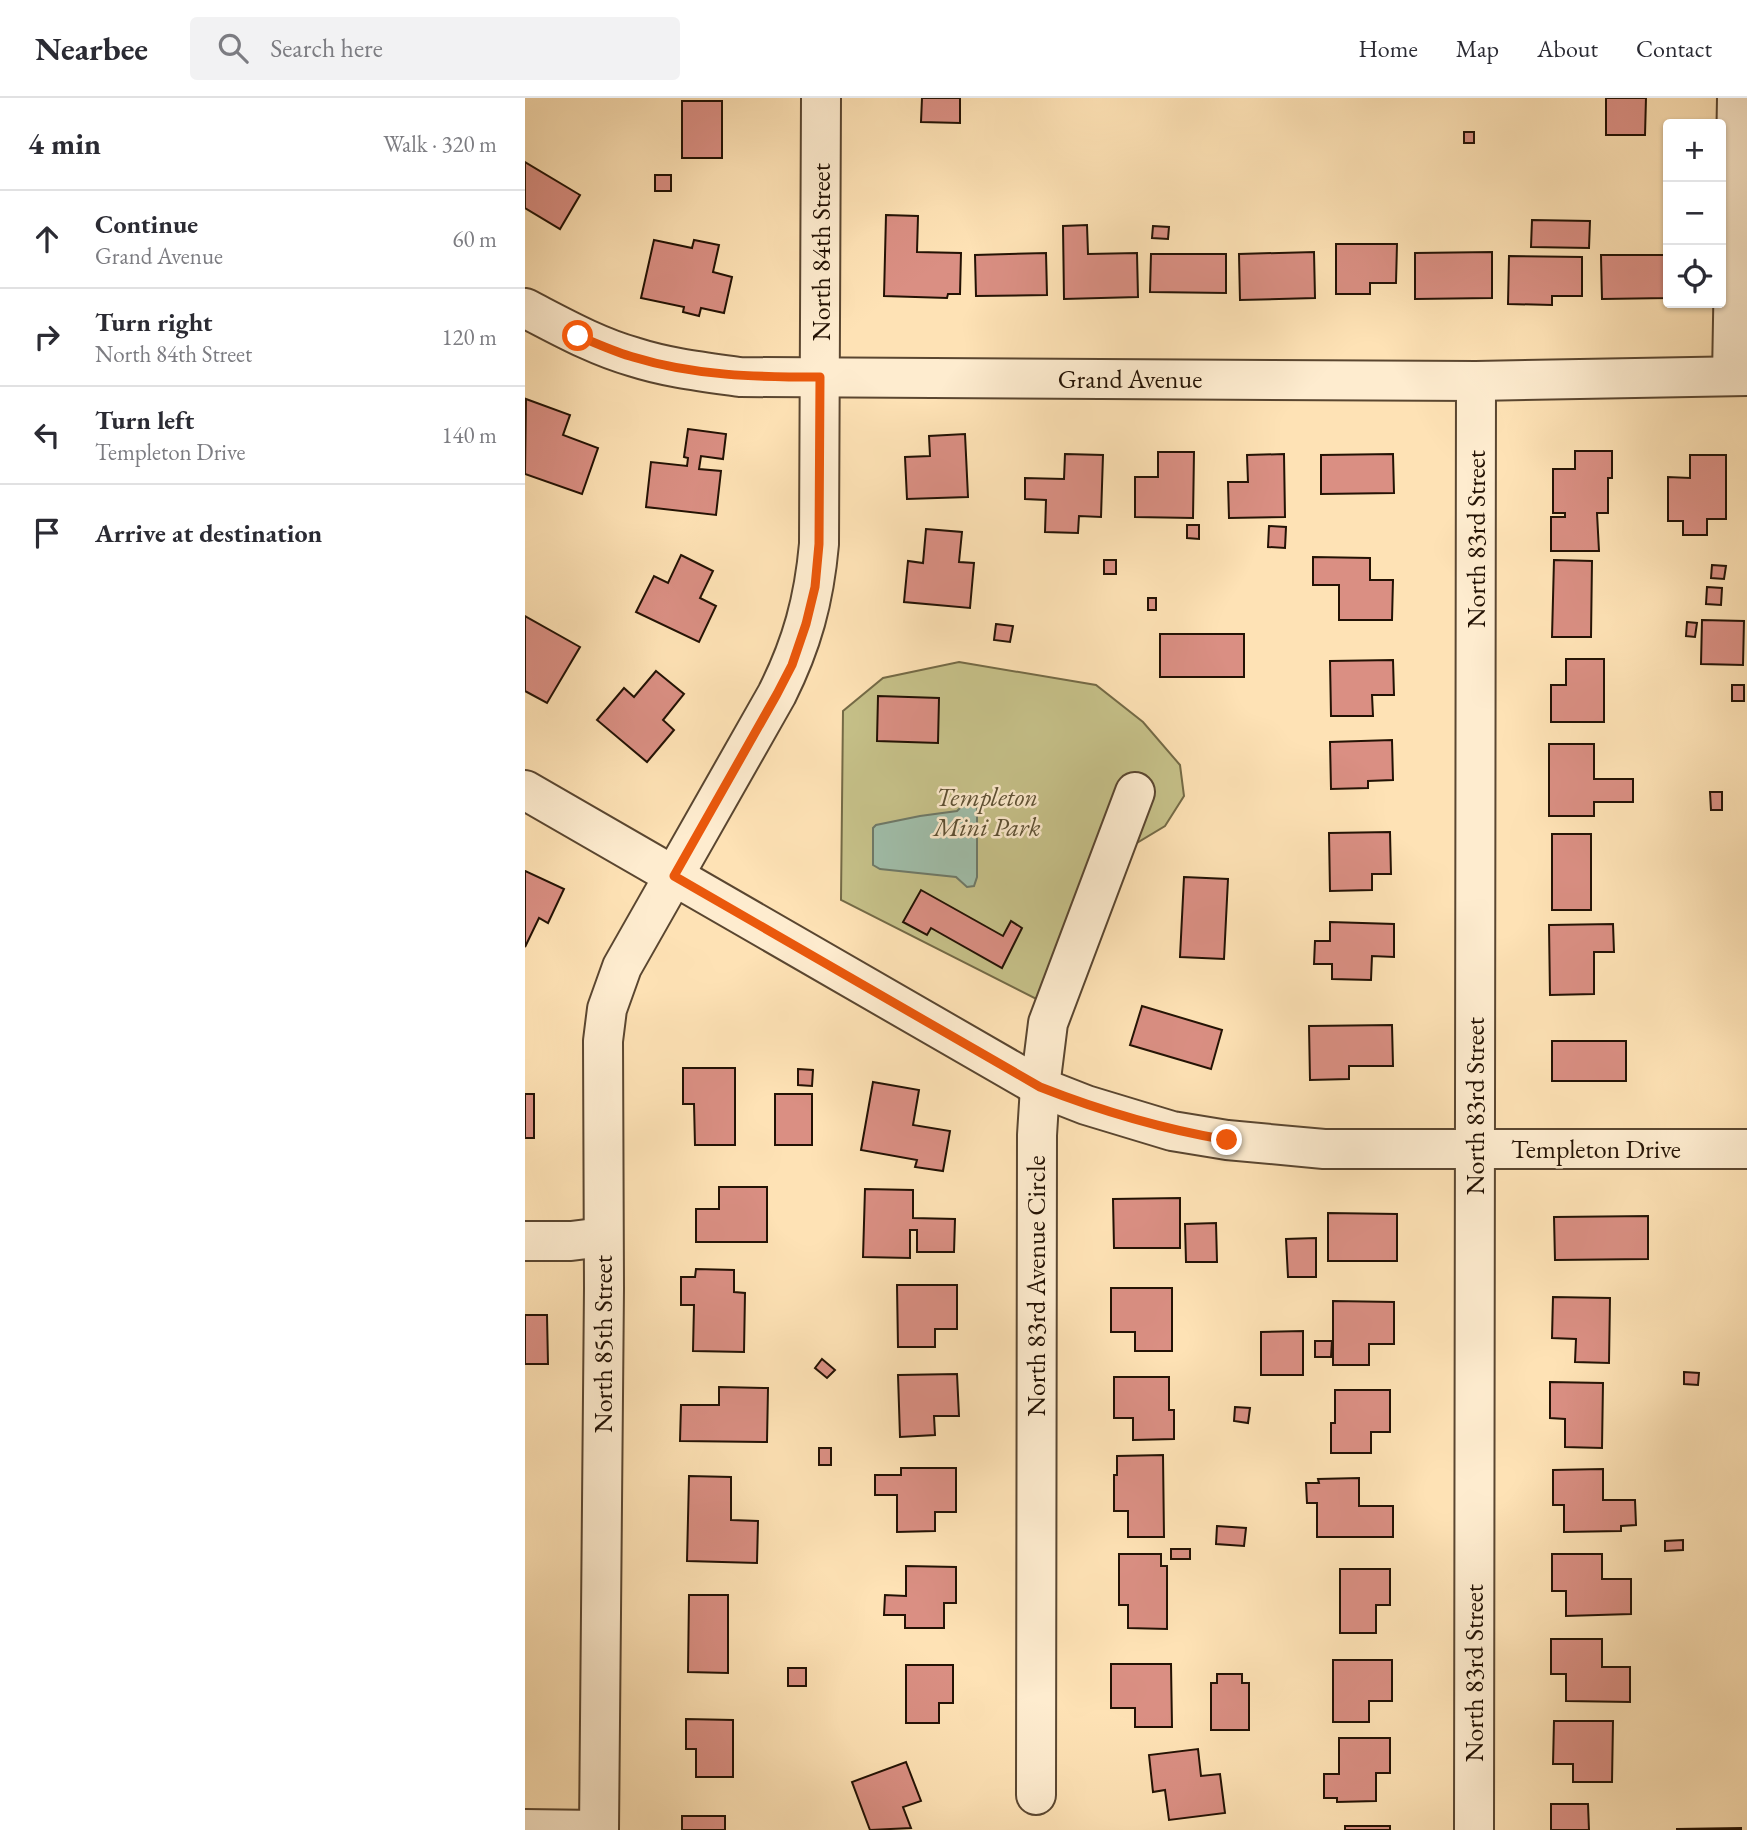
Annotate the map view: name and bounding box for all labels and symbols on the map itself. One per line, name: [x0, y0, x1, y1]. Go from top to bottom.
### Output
street label: North 84th Street: [804, 163, 838, 341]
route start: [562, 320, 593, 351]
street label: Grand Avenue: [1058, 362, 1202, 396]
street label: North 83rd Street: [1459, 450, 1493, 628]
park label: Templeton Mini Park: [931, 780, 1041, 844]
street label: North 83rd Street: [1458, 1017, 1492, 1195]
route end: [1211, 1124, 1242, 1155]
street label: Templeton Drive: [1511, 1132, 1681, 1166]
street label: North 83rd Avenue Circle: [1019, 1155, 1053, 1417]
street label: North 85th Street: [586, 1255, 620, 1433]
street label: North 83rd Street: [1457, 1584, 1491, 1762]

